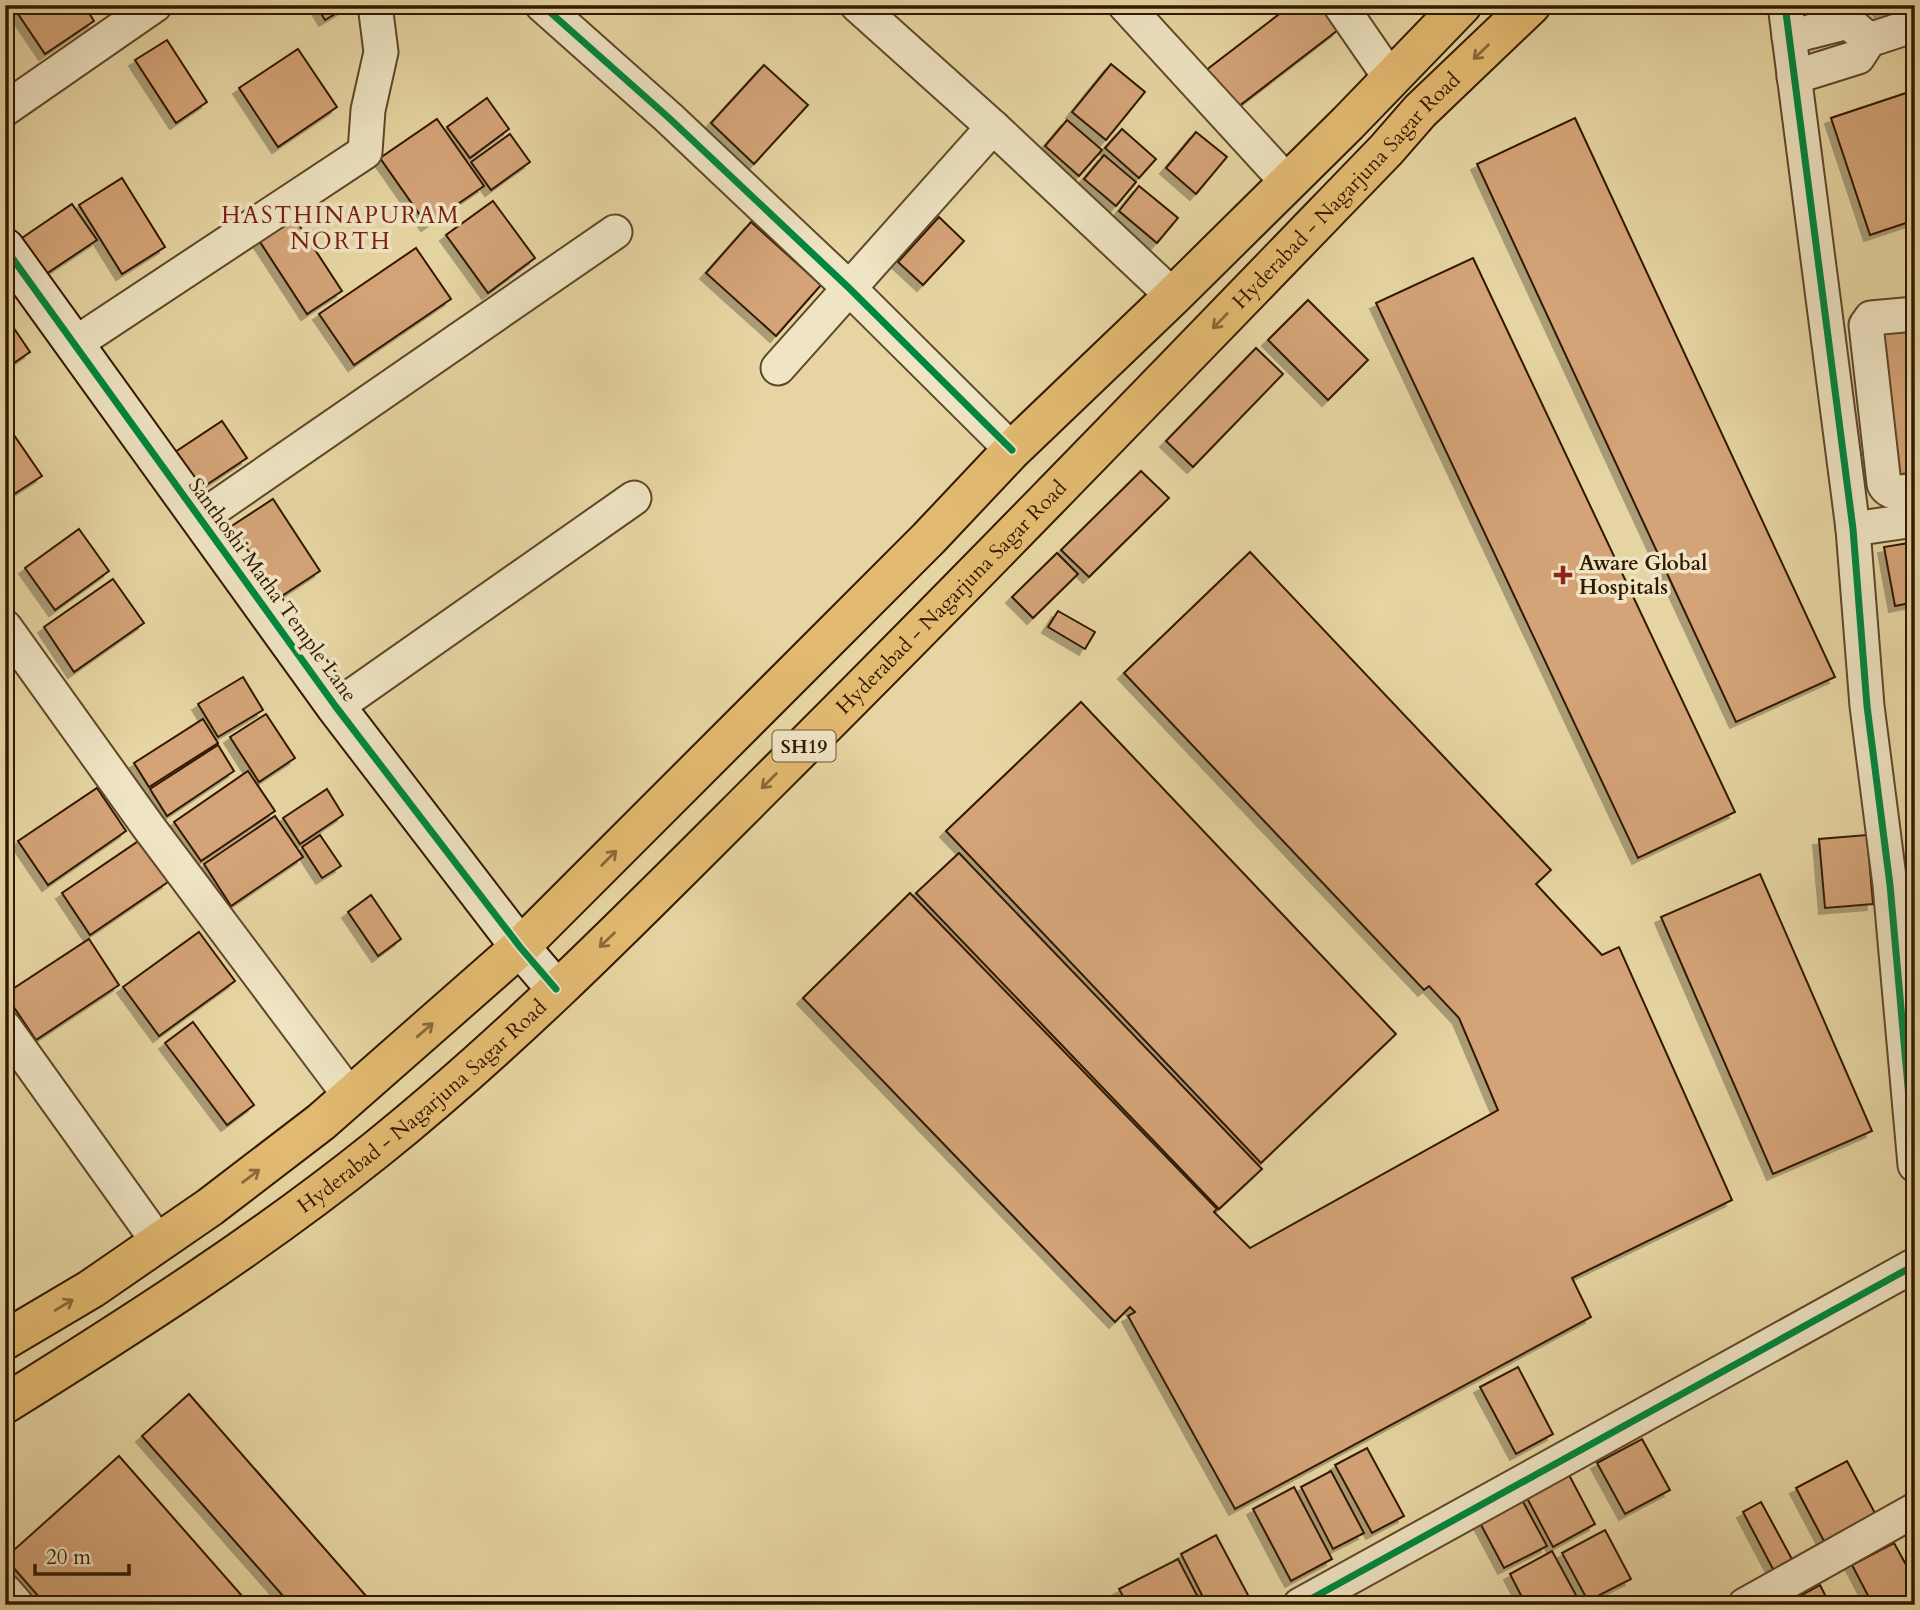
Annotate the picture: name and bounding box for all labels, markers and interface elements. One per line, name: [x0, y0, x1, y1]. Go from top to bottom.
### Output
one-way arrow: [1473, 44, 1490, 61]
street label: Hyderabad - Nagarjuna Sagar Road: [1226, 66, 1467, 316]
district label: HASTHINAPURAM NORTH: [221, 200, 461, 257]
one-way arrow: [1212, 312, 1229, 329]
street label: Santhoshi Matha Temple Lane: [181, 472, 364, 708]
street label: Hyderabad - Nagarjuna Sagar Road: [830, 474, 1073, 721]
place label: Aware Global Hospitals: [1579, 549, 1707, 602]
marker: Aware Global Hospitals: [1553, 565, 1573, 585]
road number: SH19: [772, 730, 836, 762]
one-way arrow: [761, 772, 778, 789]
one-way arrow: [601, 850, 618, 867]
one-way arrow: [599, 932, 616, 949]
street label: Hyderabad - Nagarjuna Sagar Road: [292, 993, 553, 1220]
one-way arrow: [416, 1022, 434, 1038]
one-way arrow: [241, 1168, 259, 1183]
one-way arrow: [53, 1298, 73, 1312]
scale bar: [35, 1533, 130, 1577]
text: 20 m: [46, 1543, 91, 1572]

